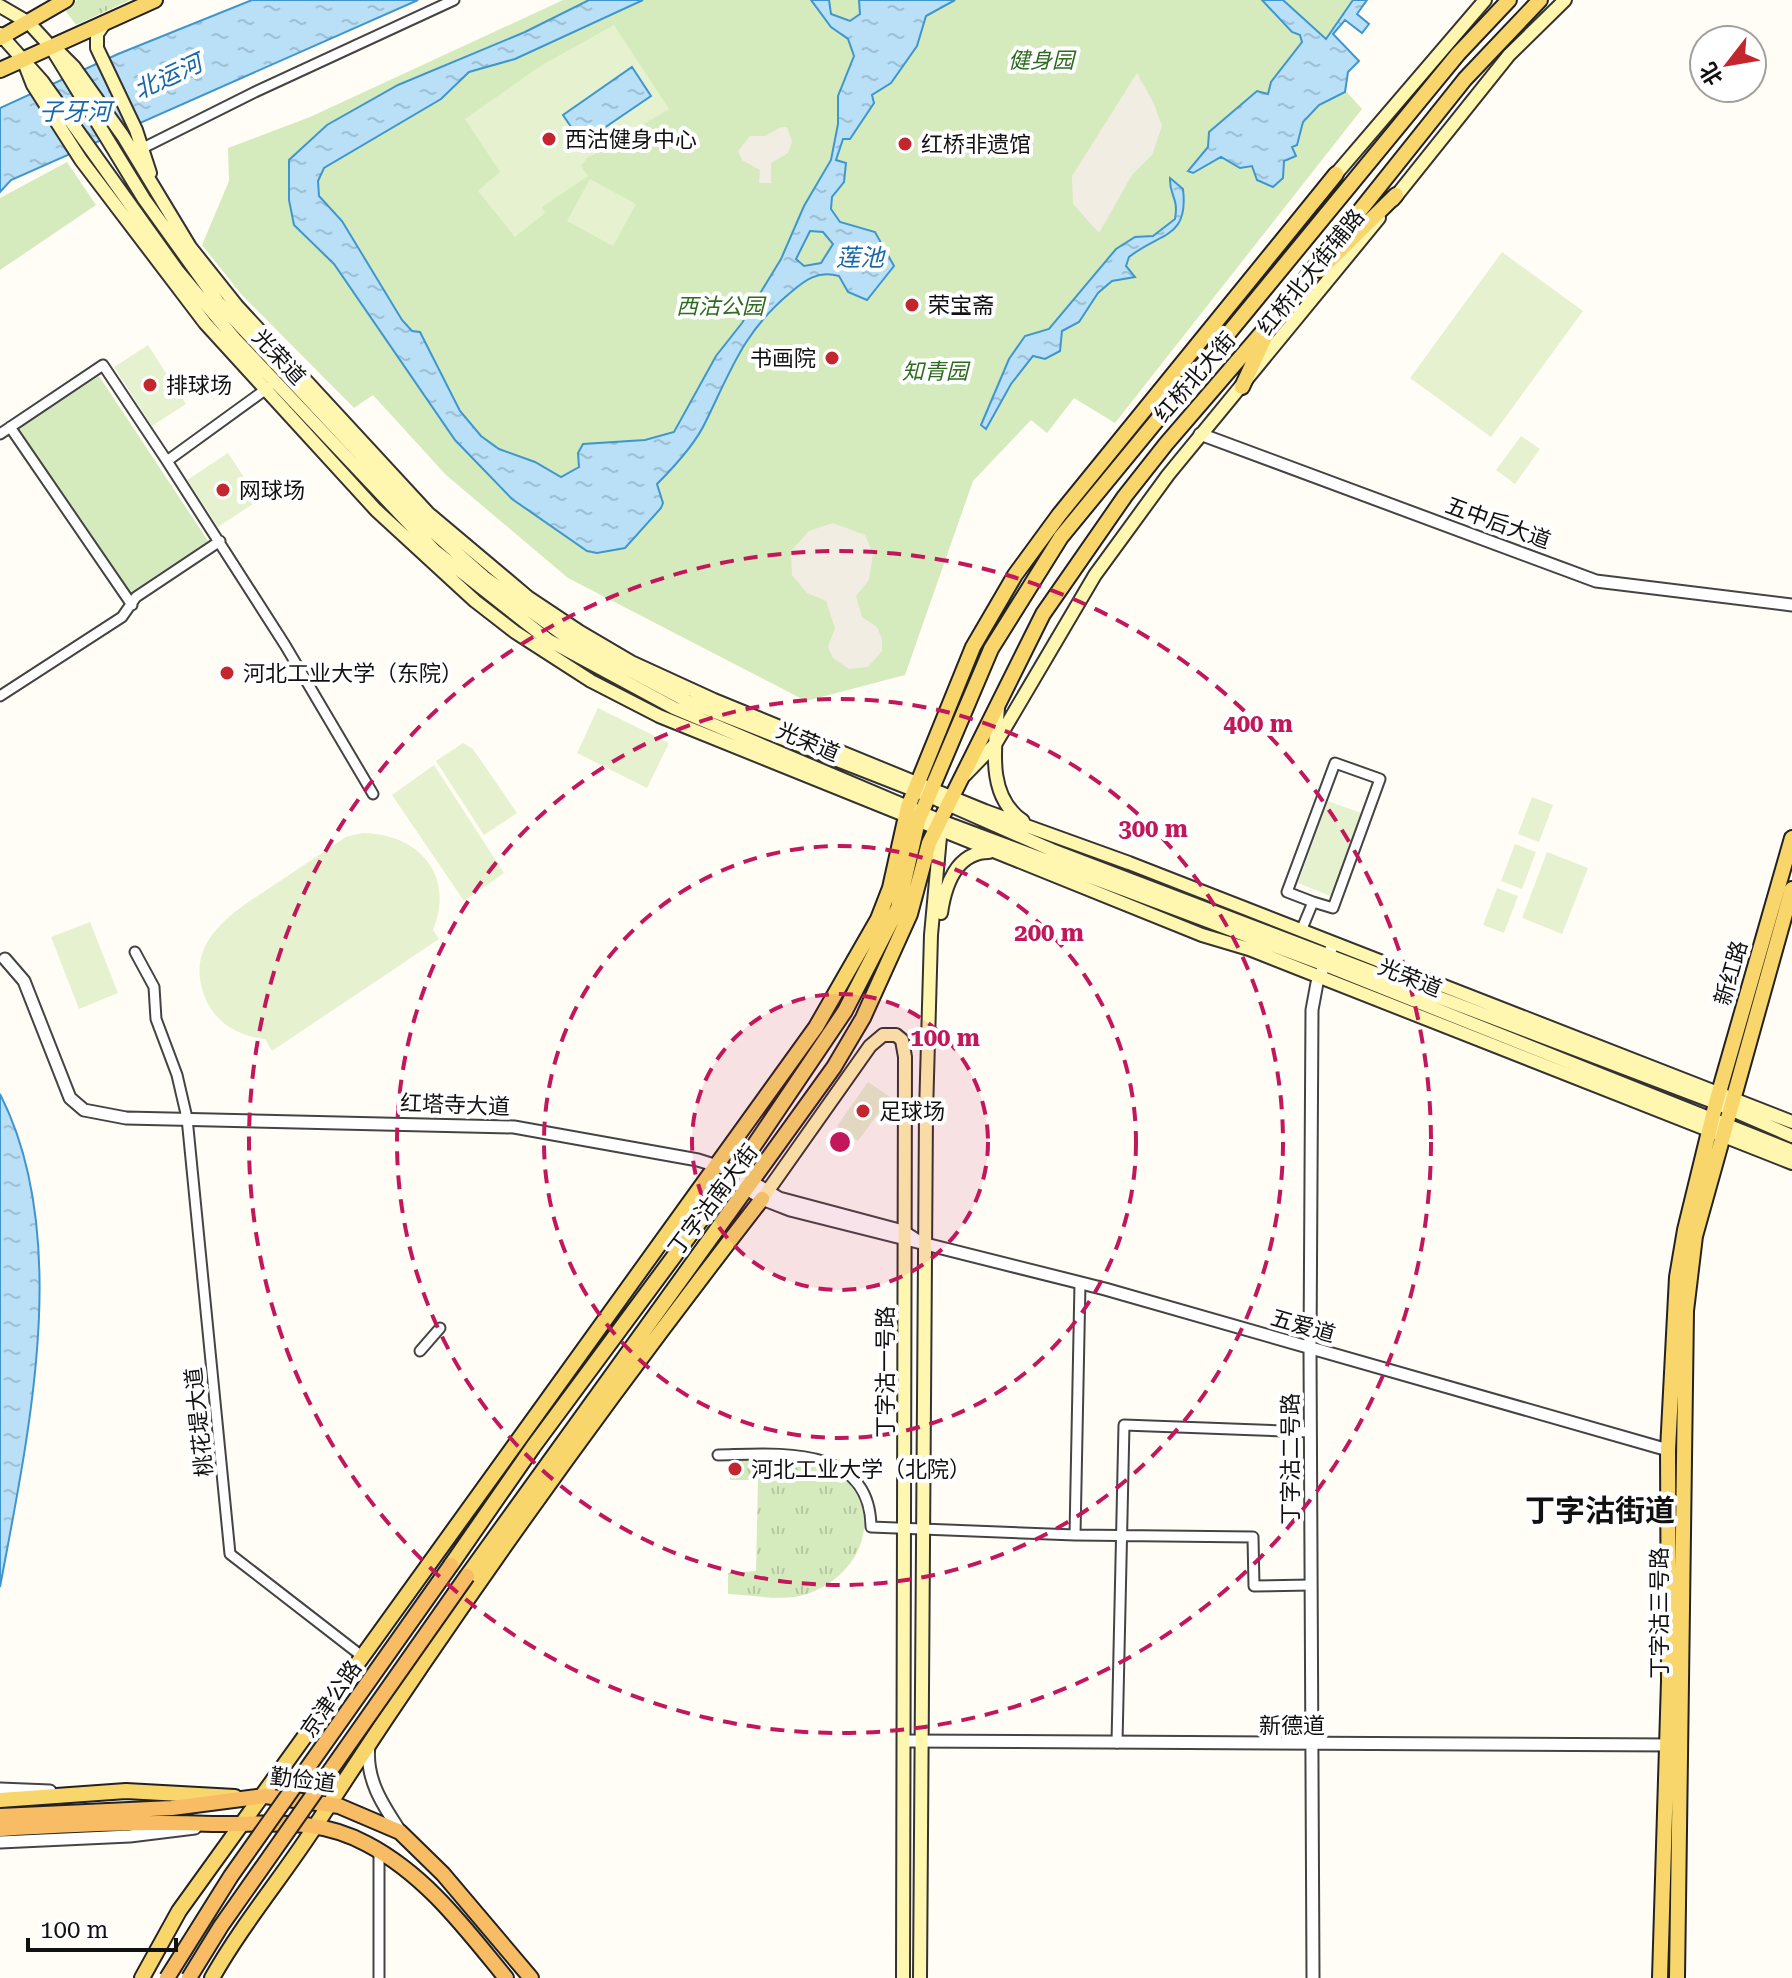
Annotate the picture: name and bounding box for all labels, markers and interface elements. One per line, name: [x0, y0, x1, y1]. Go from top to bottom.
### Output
north arrow: [1688, 24, 1768, 104]
water label: 北运河: [129, 47, 210, 105]
park label: 健身园: [1008, 48, 1077, 73]
text: 北: [1695, 58, 1728, 90]
water label: 子牙河: [39, 98, 115, 126]
place label: 西沽健身中心: [565, 127, 697, 152]
marker: 西沽健身中心: [540, 130, 558, 148]
place label: 红桥非遗馆: [921, 132, 1031, 157]
marker: 红桥非遗馆: [896, 135, 914, 153]
street label: 红桥北大街辅路: [1253, 204, 1369, 340]
water label: 莲池: [836, 244, 886, 272]
place label: 荣宝斋: [928, 293, 994, 318]
park label: 西沽公园: [676, 294, 767, 319]
marker: 荣宝斋: [903, 296, 921, 314]
street label: 光荣道: [247, 324, 311, 390]
street label: 红桥北大街: [1149, 327, 1241, 427]
place label: 书画院: [750, 346, 816, 371]
marker: 书画院: [823, 349, 841, 367]
park label: 知青园: [902, 359, 971, 384]
place label: 排球场: [166, 373, 232, 398]
marker: 排球场: [141, 376, 159, 394]
place label: 网球场: [239, 478, 305, 503]
marker: 网球场: [214, 481, 232, 499]
street label: 五中后大道: [1442, 492, 1554, 554]
place label: 河北工业大学（东院）: [243, 661, 463, 686]
marker: 河北工业大学（东院）: [218, 664, 236, 682]
text: 400 m: [1223, 710, 1293, 738]
street label: 光荣道: [773, 718, 843, 766]
text: 300 m: [1118, 815, 1188, 843]
text: 200 m: [1014, 919, 1084, 947]
street label: 新红路: [1710, 938, 1752, 1008]
street label: 光荣道: [1375, 954, 1445, 1002]
text: 100 m: [910, 1024, 980, 1052]
street label: 红塔寺大道: [400, 1091, 510, 1119]
place label: 足球场: [879, 1099, 945, 1124]
marker: 足球场: [854, 1102, 872, 1120]
centre of rings: [826, 1128, 854, 1156]
street label: 丁字沽南大街: [663, 1140, 763, 1260]
street label: 五爱道: [1268, 1305, 1338, 1347]
street label: 丁字沽一号路: [873, 1306, 898, 1438]
street label: 桃花堤大道: [181, 1366, 217, 1478]
street label: 丁字沽二号路: [1278, 1393, 1303, 1525]
place label: 河北工业大学（北院）: [751, 1457, 971, 1482]
marker: 河北工业大学（北院）: [726, 1460, 744, 1478]
district label: 丁字沽街道: [1525, 1493, 1675, 1528]
street label: 丁字沽三号路: [1647, 1547, 1672, 1679]
street label: 京津公路: [296, 1656, 366, 1742]
street label: 新德道: [1259, 1713, 1325, 1738]
street label: 勤俭道: [269, 1764, 337, 1796]
scale bar: [28, 1902, 176, 1952]
text: 100 m: [40, 1916, 108, 1944]

